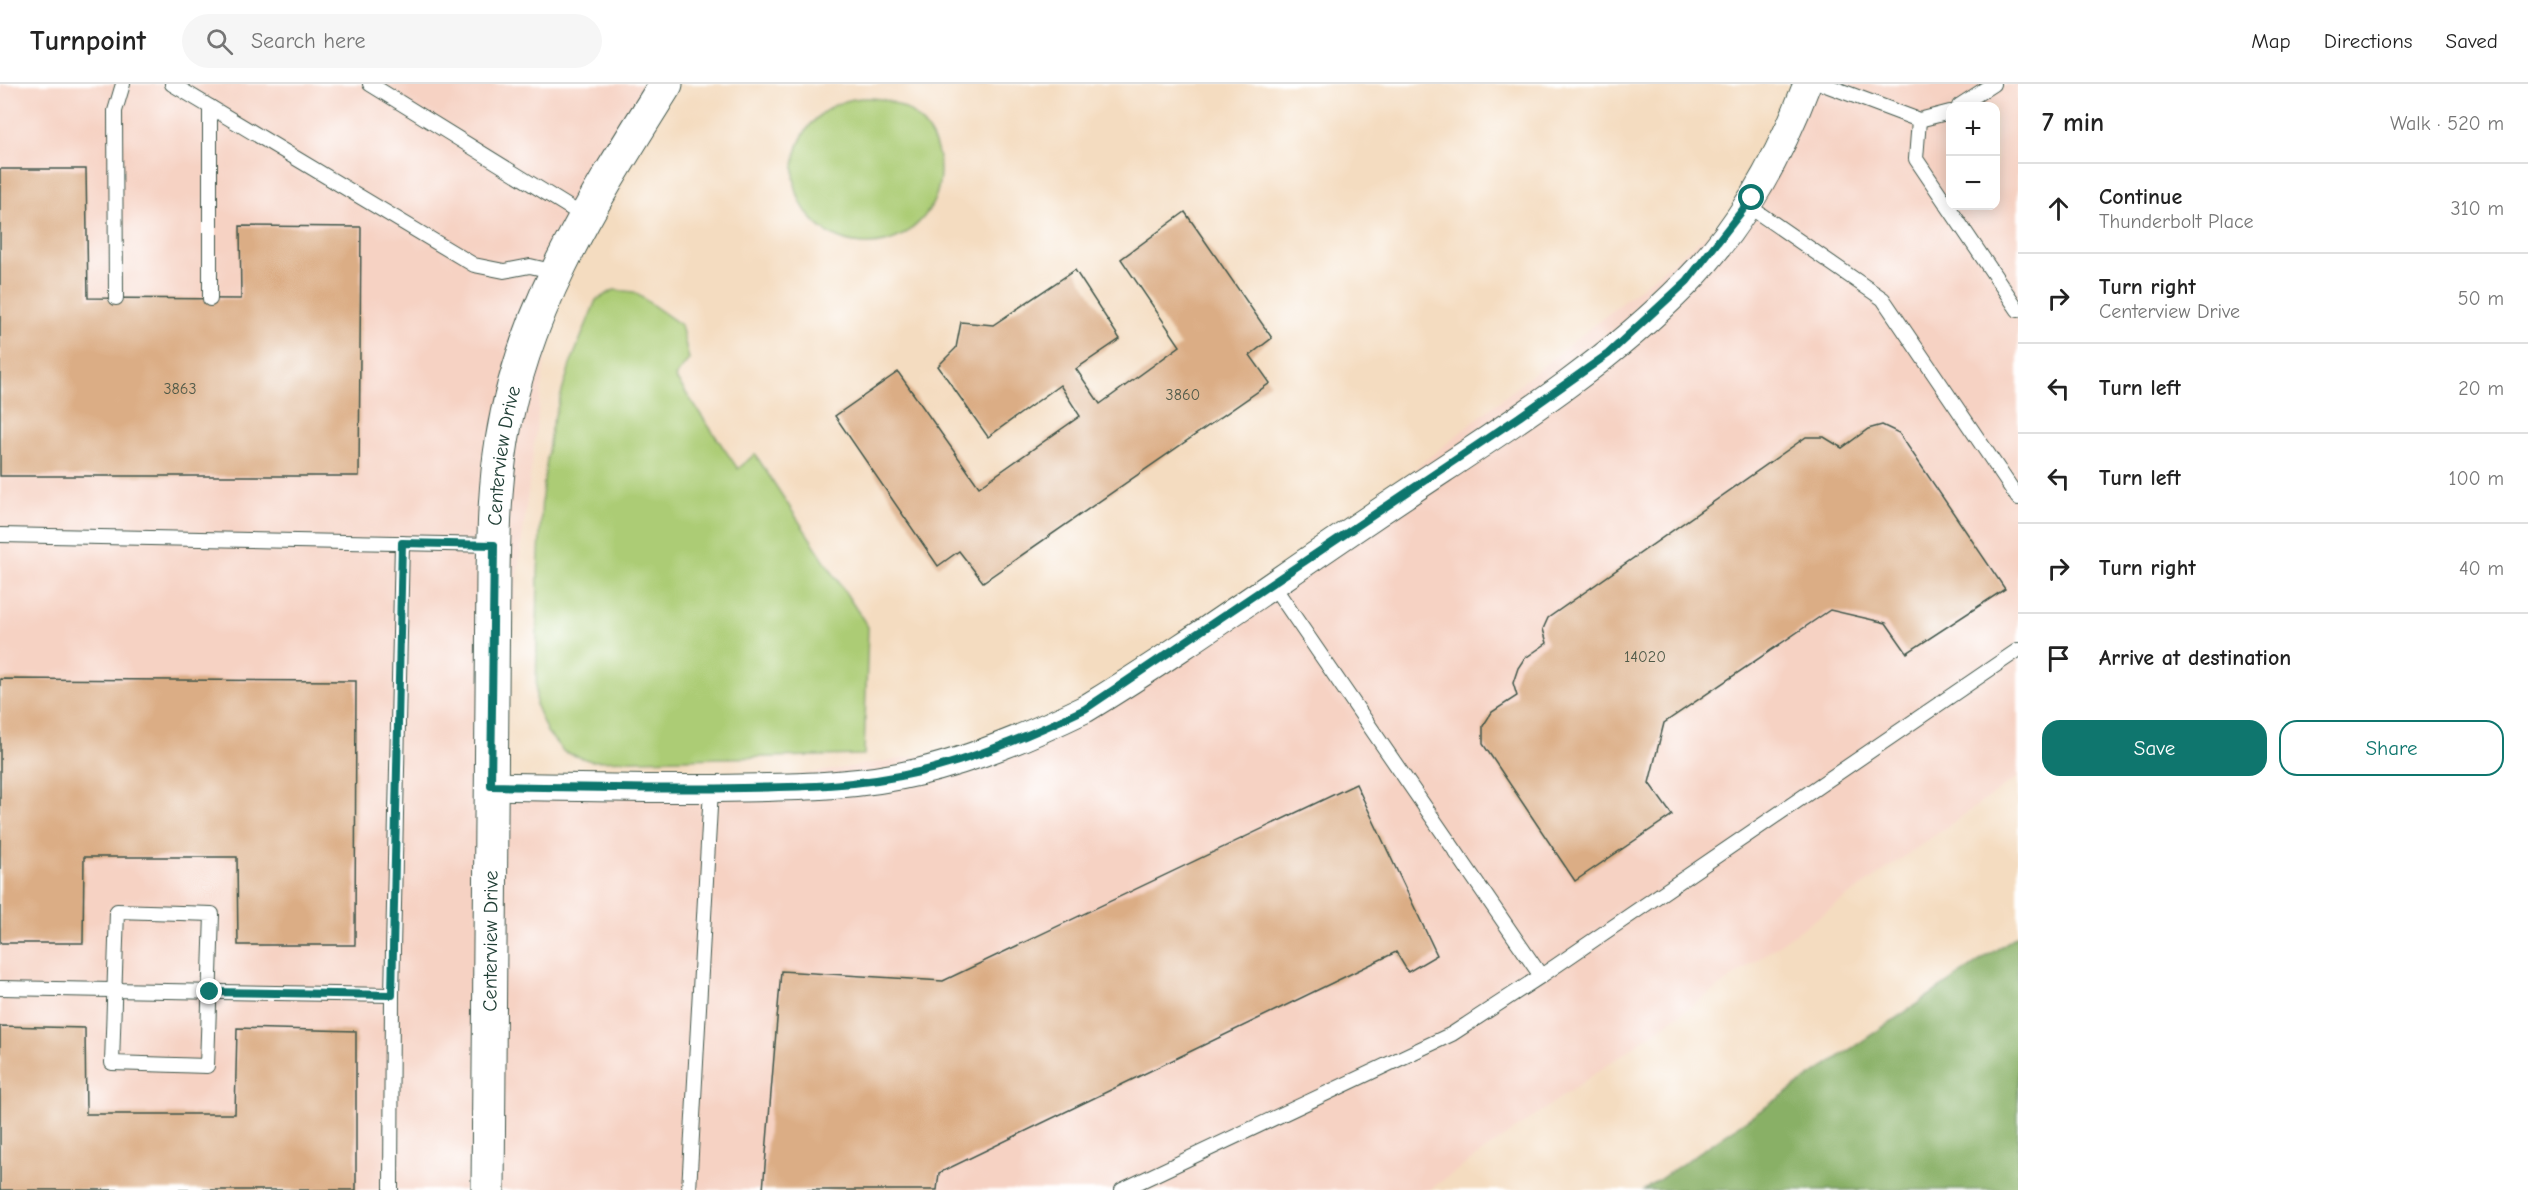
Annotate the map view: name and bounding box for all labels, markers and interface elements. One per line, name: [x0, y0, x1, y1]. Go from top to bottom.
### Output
search box: [182, 14, 602, 68]
text: Turnpoint: [30, 25, 146, 57]
icon: search: [203, 25, 236, 58]
text: Search here: [251, 28, 365, 54]
text: Map: [2251, 29, 2291, 53]
text: Directions: [2324, 29, 2413, 53]
text: Saved: [2446, 29, 2498, 53]
map controls: [1946, 102, 2000, 210]
button: +: [1946, 102, 2000, 156]
text: 7 min: [2042, 108, 2104, 138]
text: Walk · 520 m: [2390, 112, 2504, 135]
button: −: [1946, 156, 2000, 210]
route start: [1738, 184, 1764, 210]
text: Continue: [2099, 184, 2182, 210]
icon: ahead: [2042, 192, 2075, 225]
text: 310 m: [2451, 197, 2504, 220]
text: Thunderbolt Place: [2099, 210, 2254, 233]
text: Turn right: [2099, 274, 2196, 300]
icon: right: [2042, 282, 2075, 315]
text: 50 m: [2458, 287, 2504, 310]
text: Centerview Drive: [2099, 300, 2240, 323]
icon: left: [2042, 372, 2075, 405]
text: Turn left: [2099, 375, 2181, 401]
text: 20 m: [2458, 377, 2504, 400]
house number: 3863: [163, 380, 197, 398]
street label: Centerview Drive: [483, 383, 525, 526]
house number: 3860: [1166, 386, 1200, 404]
icon: left: [2042, 462, 2075, 495]
text: Turn left: [2099, 465, 2181, 491]
text: 100 m: [2449, 467, 2504, 490]
icon: right: [2042, 552, 2075, 585]
text: Turn right: [2099, 555, 2196, 581]
text: 40 m: [2459, 557, 2504, 580]
icon: arrive: [2042, 642, 2075, 675]
text: Arrive at destination: [2099, 645, 2291, 671]
house number: 14020: [1624, 648, 1666, 666]
button: Save: [2042, 720, 2267, 776]
button: Share: [2279, 720, 2504, 776]
street label: Centerview Drive: [478, 870, 503, 1012]
route end: [196, 978, 222, 1004]

